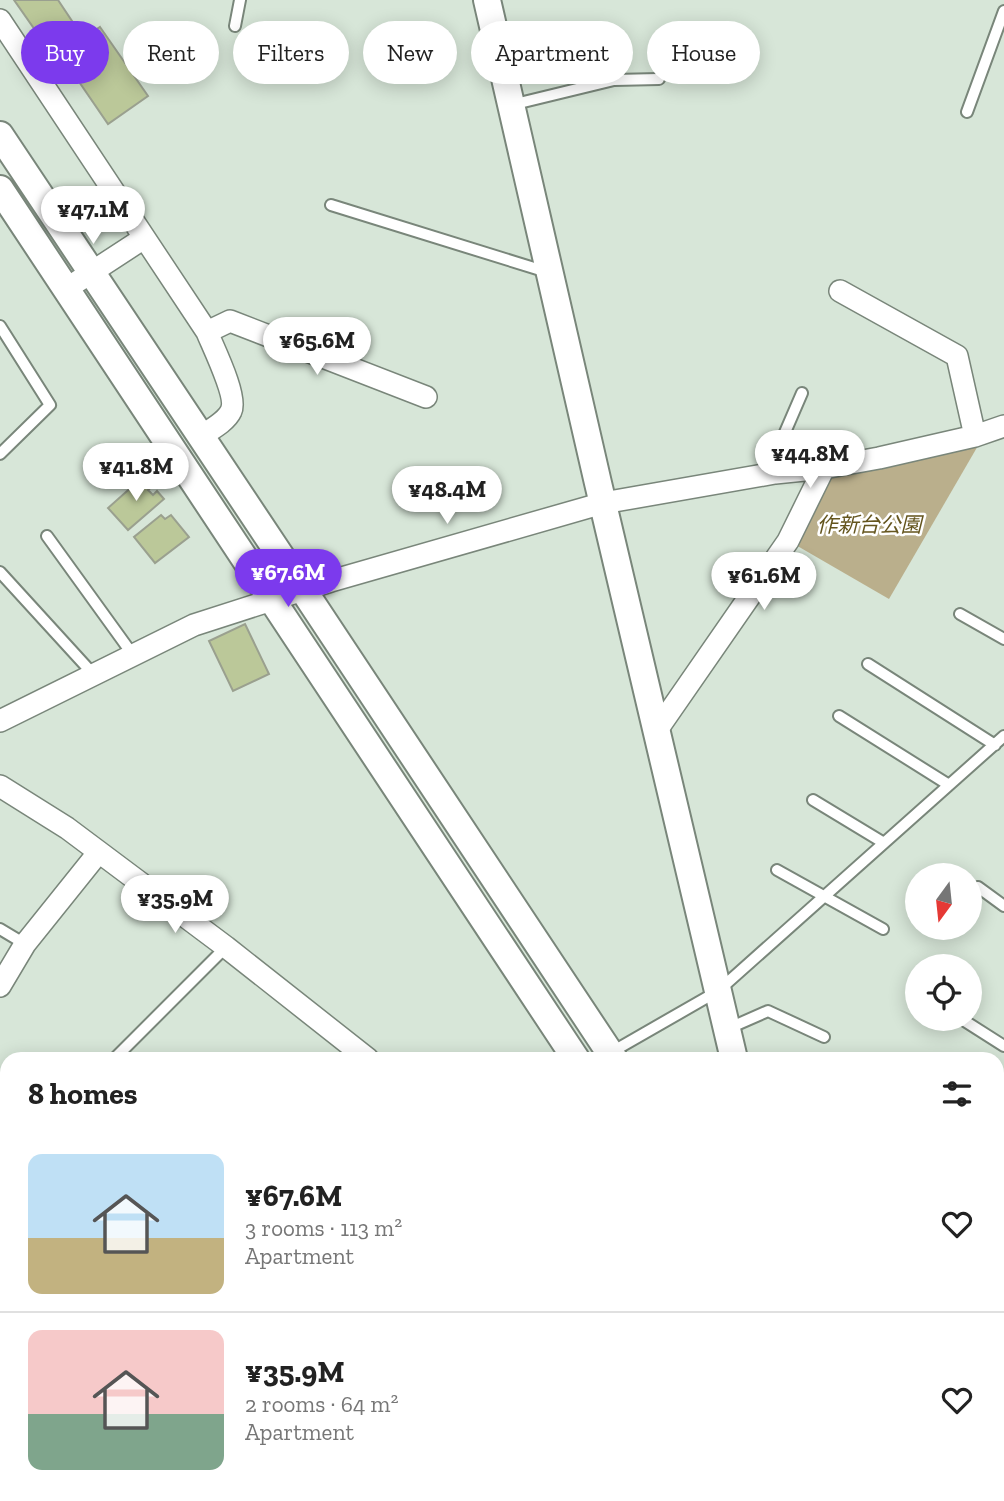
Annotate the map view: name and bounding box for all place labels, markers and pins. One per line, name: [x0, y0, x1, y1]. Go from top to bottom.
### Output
pin: ¥47.1M: [36, 187, 150, 246]
pin: ¥65.6M: [260, 318, 374, 377]
pin: ¥44.8M: [753, 430, 867, 490]
pin: ¥41.8M: [79, 444, 193, 503]
pin: ¥48.4M: [390, 466, 504, 526]
pin: ¥67.6M: [231, 550, 345, 609]
pin: ¥61.6M: [707, 552, 821, 612]
pin: ¥35.9M: [118, 876, 232, 935]

